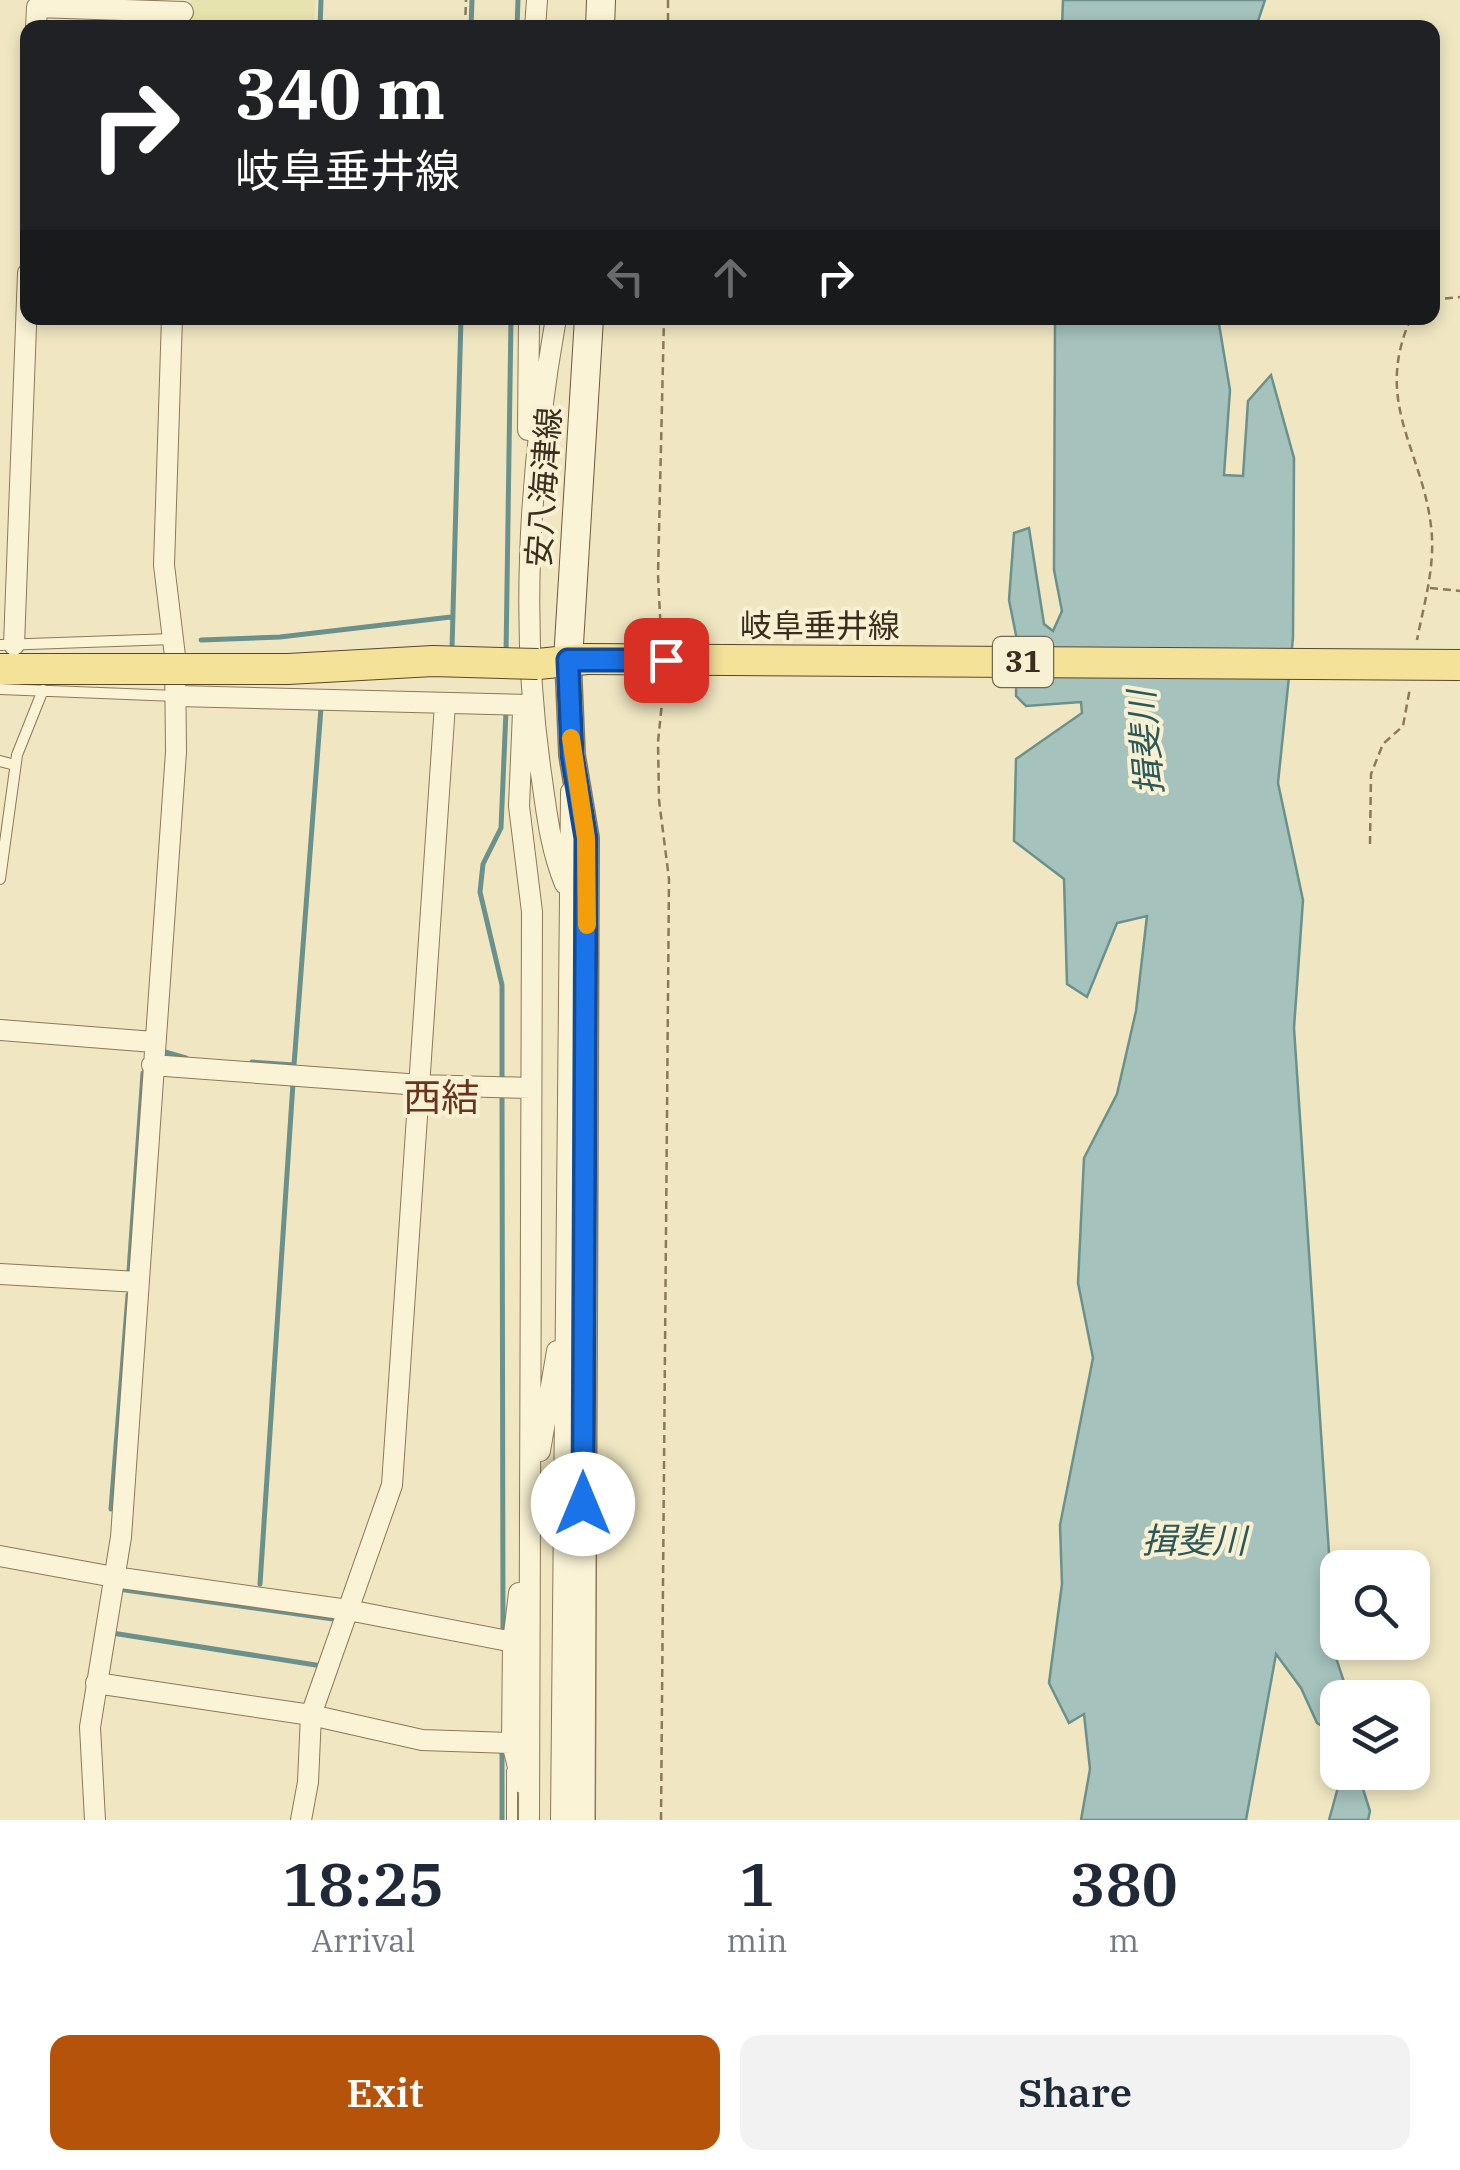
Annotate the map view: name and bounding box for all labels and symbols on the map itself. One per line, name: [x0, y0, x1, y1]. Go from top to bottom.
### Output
street label: 安八海津線: [516, 406, 570, 568]
street label: 岐阜垂井線: [740, 604, 900, 646]
pin: [624, 618, 709, 703]
road number: 31: [993, 637, 1053, 687]
water label: 揖斐川: [1117, 685, 1172, 797]
district label: 西結: [403, 1072, 479, 1121]
position arrow: [531, 1452, 635, 1556]
water label: 揖斐川: [1141, 1517, 1250, 1563]

